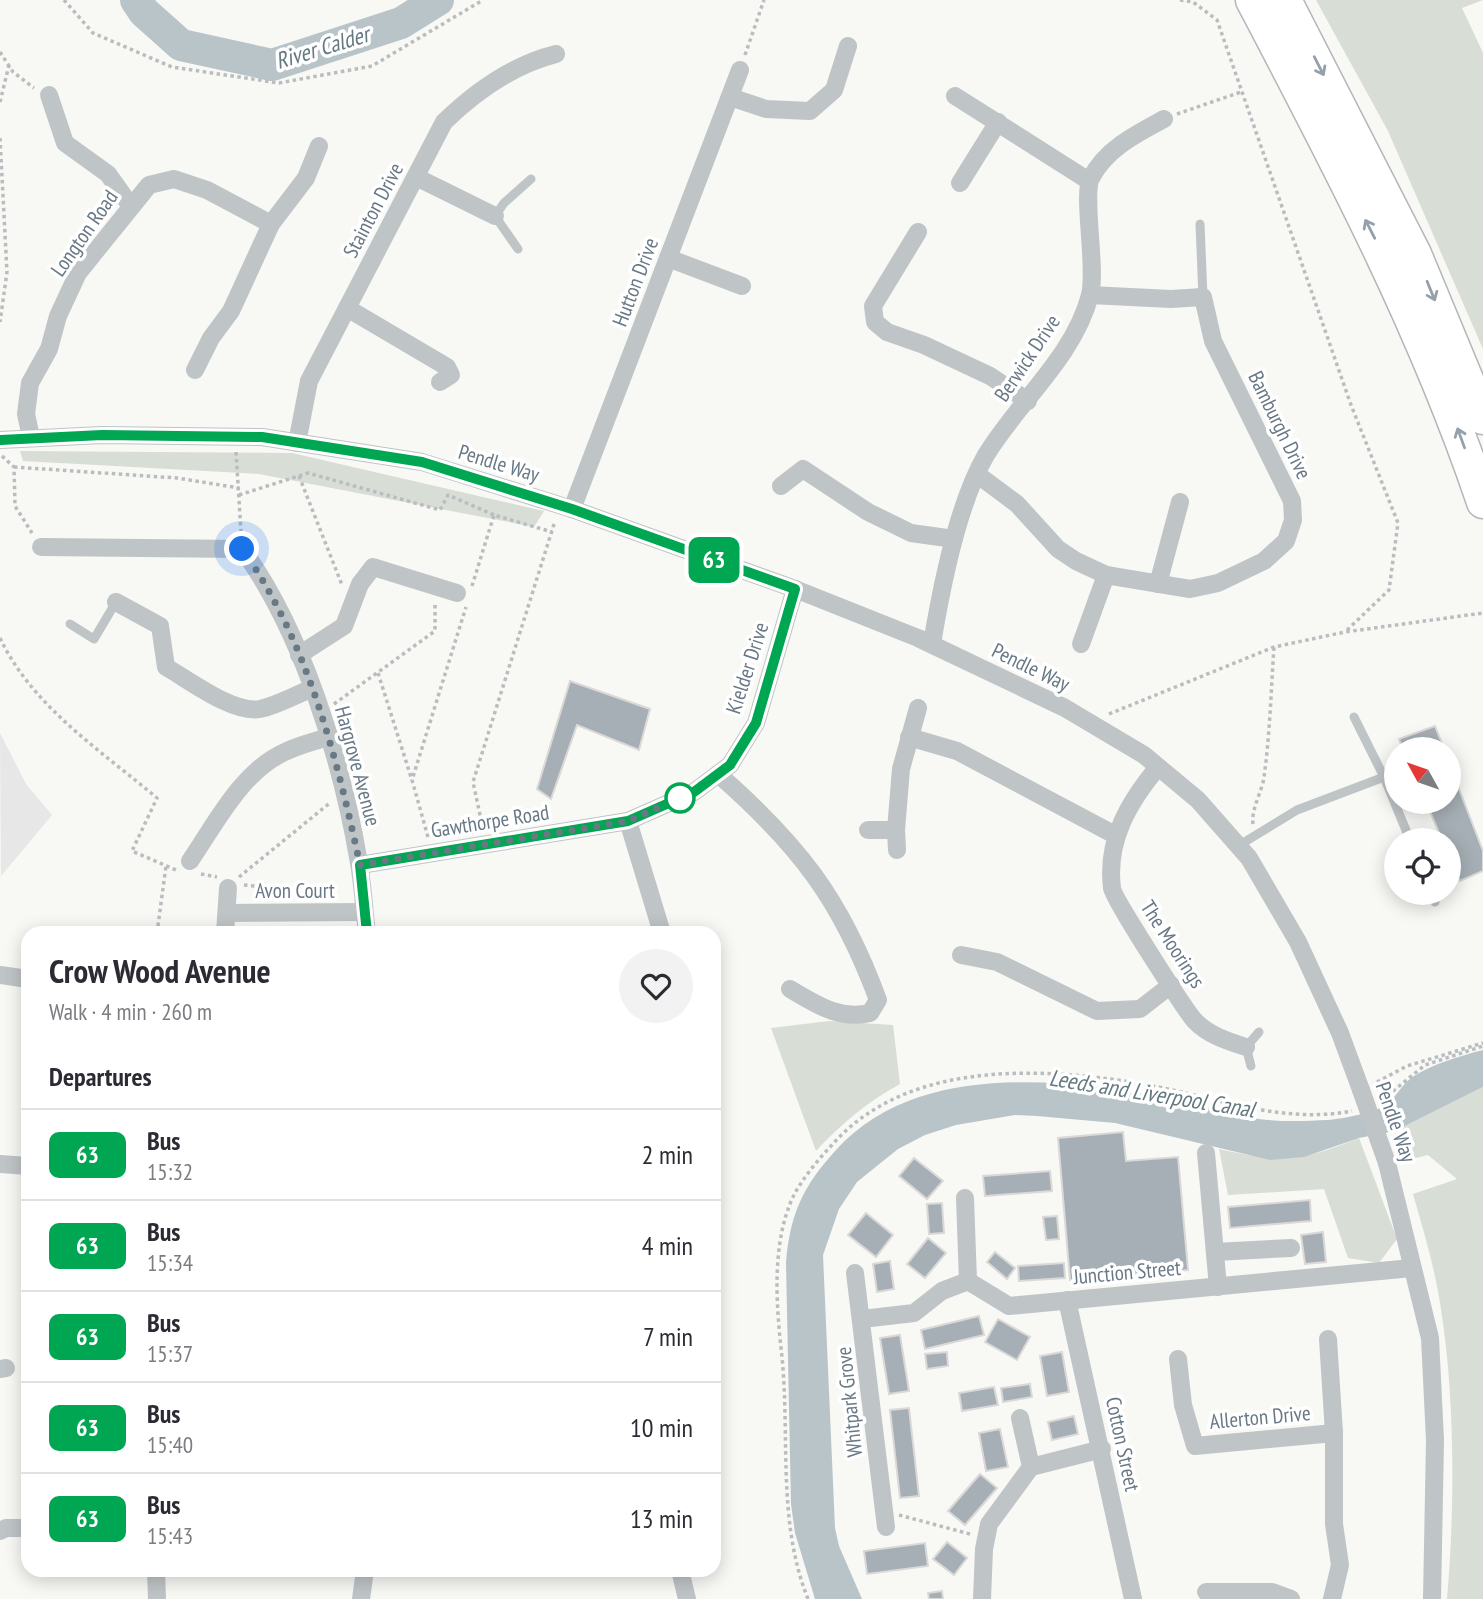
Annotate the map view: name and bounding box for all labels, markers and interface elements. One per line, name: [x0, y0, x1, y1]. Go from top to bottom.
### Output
water label: River Calder: [272, 18, 376, 75]
one-way arrow: [1312, 55, 1326, 76]
street label: Stainton Drive: [337, 158, 409, 262]
street label: Longton Road: [44, 185, 124, 281]
one-way arrow: [1363, 219, 1377, 240]
street label: Hutton Drive: [606, 234, 664, 330]
one-way arrow: [1425, 280, 1438, 301]
street label: Berwick Drive: [988, 309, 1066, 407]
street label: Bamburgh Drive: [1242, 367, 1318, 483]
one-way arrow: [1454, 427, 1466, 449]
street label: Pendle Way: [455, 438, 543, 488]
your location: [224, 531, 259, 566]
line badge: 63: [682, 537, 746, 583]
text: 63: [703, 544, 725, 575]
street label: Kielder Drive: [720, 619, 774, 717]
street label: Pendle Way: [988, 637, 1074, 697]
street label: Hargrove Avenue: [329, 703, 387, 829]
north arrow: [1384, 737, 1461, 814]
map controls: [1384, 737, 1461, 905]
unlabelled marker: [665, 783, 695, 813]
street label: Gawthorpe Road: [429, 798, 551, 844]
button: locate: [1384, 828, 1461, 905]
street label: Avon Court: [255, 877, 335, 904]
street label: The Moorings: [1135, 895, 1211, 993]
text: Crow Wood Avenue: [49, 949, 271, 992]
button: heart: [619, 949, 693, 1023]
text: Walk · 4 min · 260 m: [49, 997, 212, 1026]
text: Departures: [49, 1060, 152, 1093]
water label: Leeds and Liverpool Canal: [1047, 1062, 1259, 1124]
street label: Pendle Way: [1370, 1078, 1422, 1166]
text: Bus: [147, 1124, 180, 1157]
text: 2 min: [642, 1138, 693, 1171]
text: 63: [76, 1139, 99, 1170]
text: 15:32: [147, 1157, 193, 1186]
text: Bus: [147, 1215, 180, 1248]
text: 4 min: [642, 1229, 693, 1262]
text: 63: [76, 1230, 99, 1261]
text: 15:34: [147, 1248, 193, 1277]
street label: Junction Street: [1071, 1254, 1182, 1290]
text: Bus: [147, 1306, 180, 1339]
text: 7 min: [643, 1320, 693, 1353]
text: 63: [76, 1321, 99, 1352]
text: 15:37: [147, 1339, 193, 1368]
street label: Whitpark Grove: [830, 1345, 868, 1459]
street label: Cotton Street: [1100, 1394, 1146, 1494]
text: Bus: [147, 1397, 180, 1430]
street label: Allerton Drive: [1208, 1399, 1312, 1435]
text: 10 min: [630, 1411, 693, 1444]
text: 63: [76, 1412, 99, 1443]
text: 15:40: [147, 1430, 193, 1459]
text: Bus: [147, 1488, 180, 1521]
text: 13 min: [630, 1502, 693, 1535]
text: 63: [76, 1503, 99, 1534]
text: 15:43: [147, 1521, 193, 1550]

